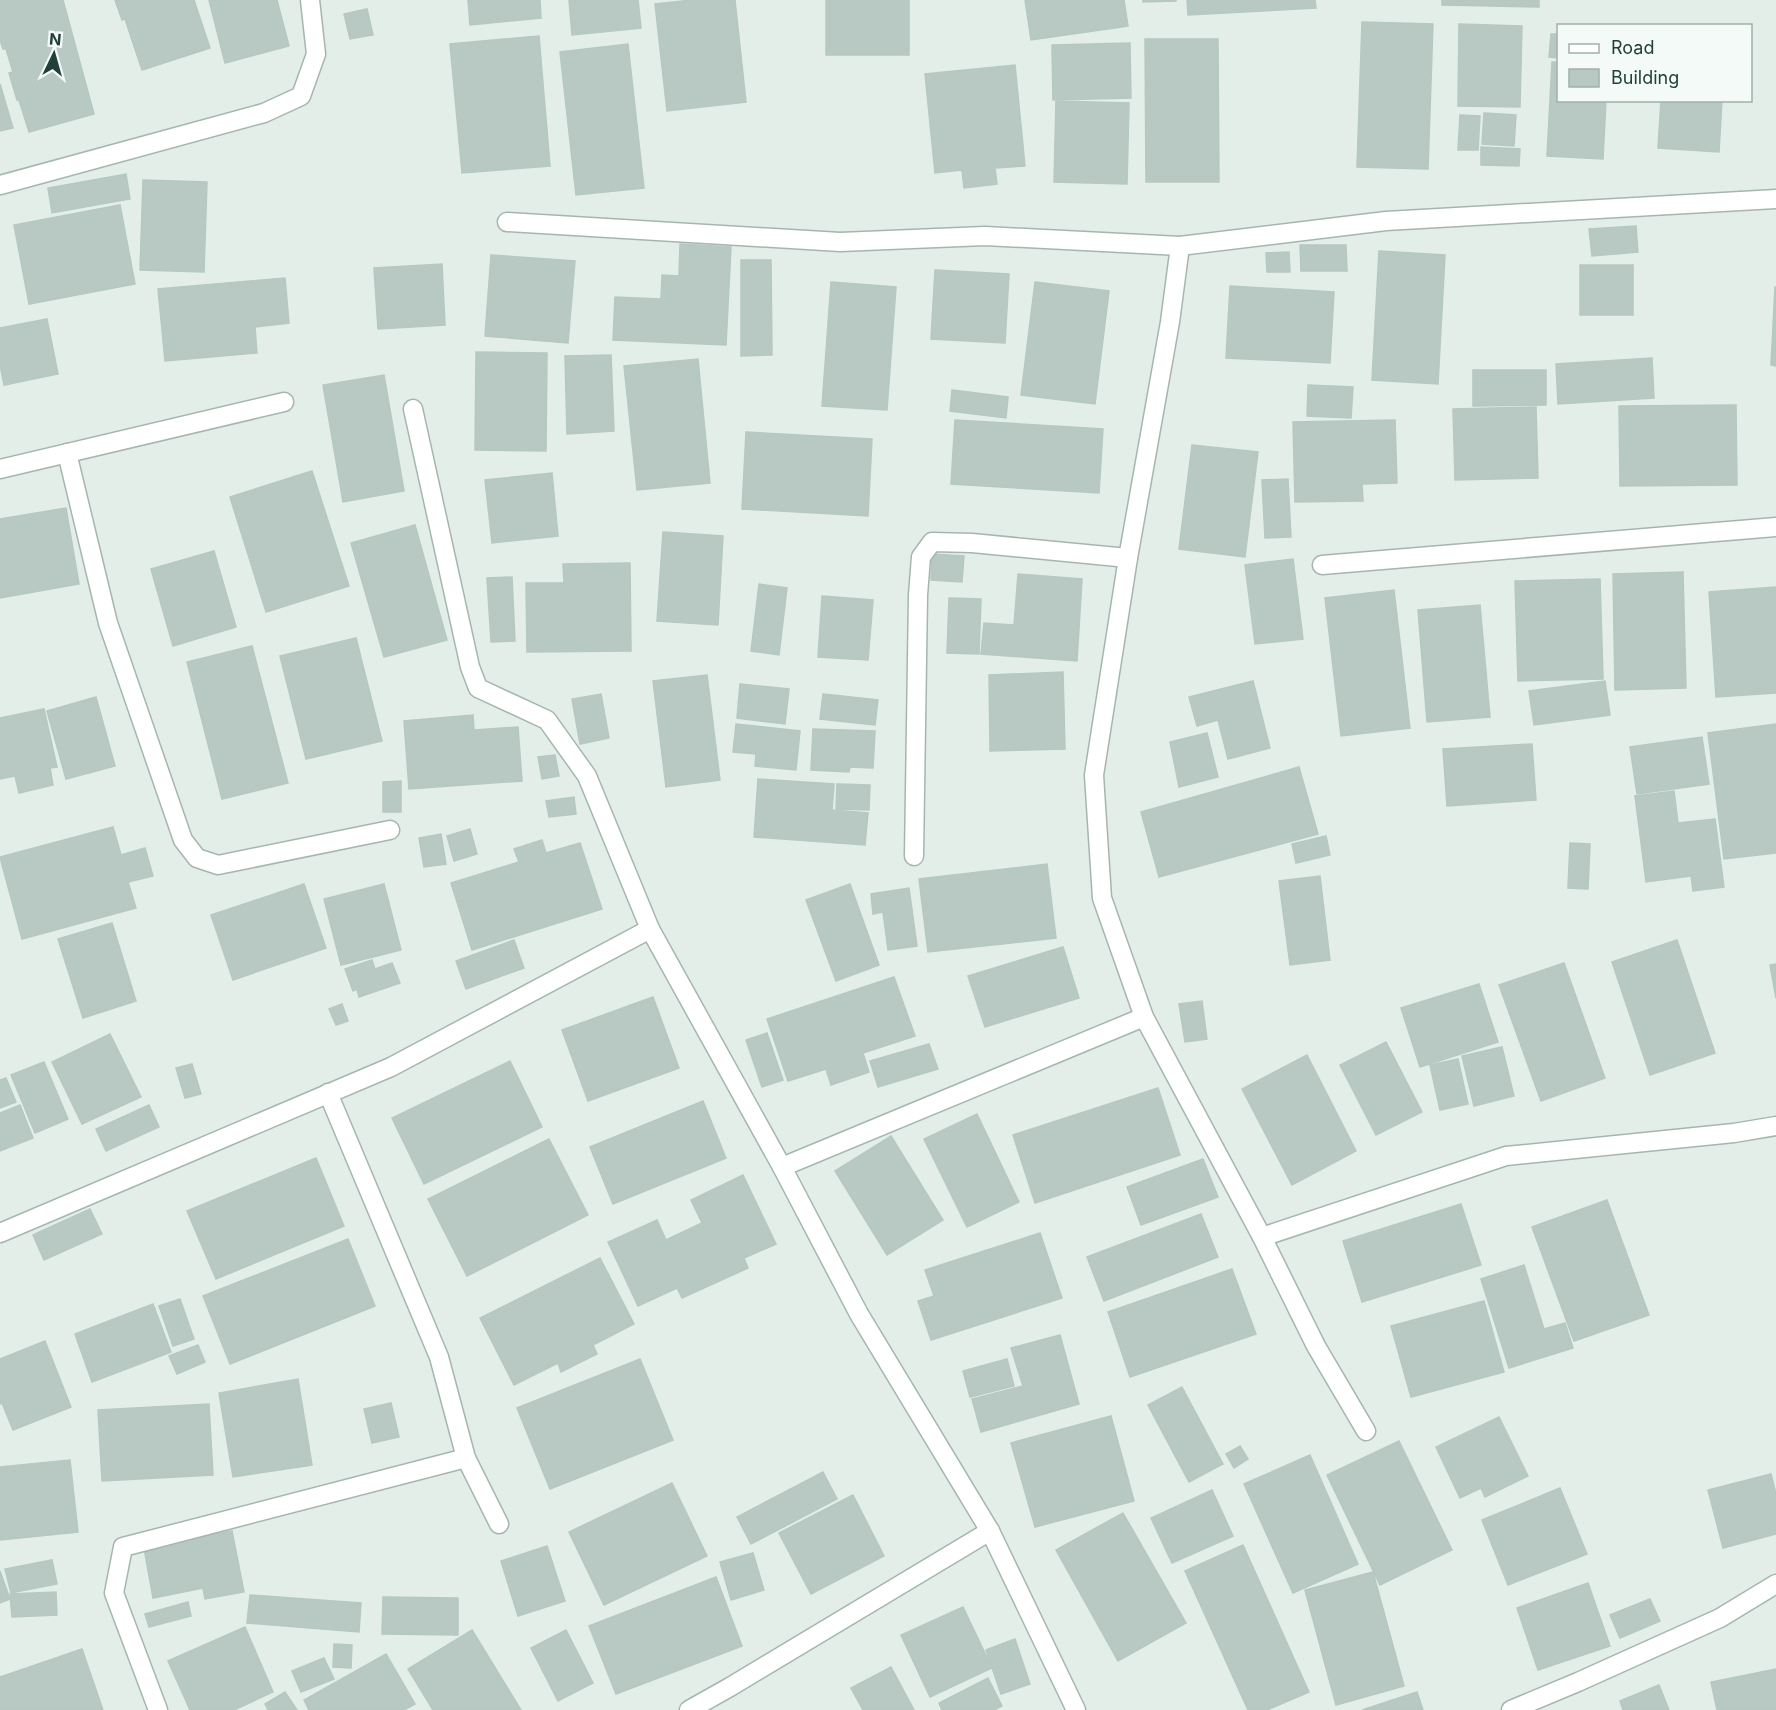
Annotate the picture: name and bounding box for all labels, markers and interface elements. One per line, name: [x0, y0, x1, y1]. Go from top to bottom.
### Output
north arrow: [24, 24, 84, 84]
legend: [1557, 24, 1752, 102]
text: N: [48, 29, 62, 50]
text: Road: [1611, 37, 1654, 58]
text: Building: [1611, 67, 1679, 88]

